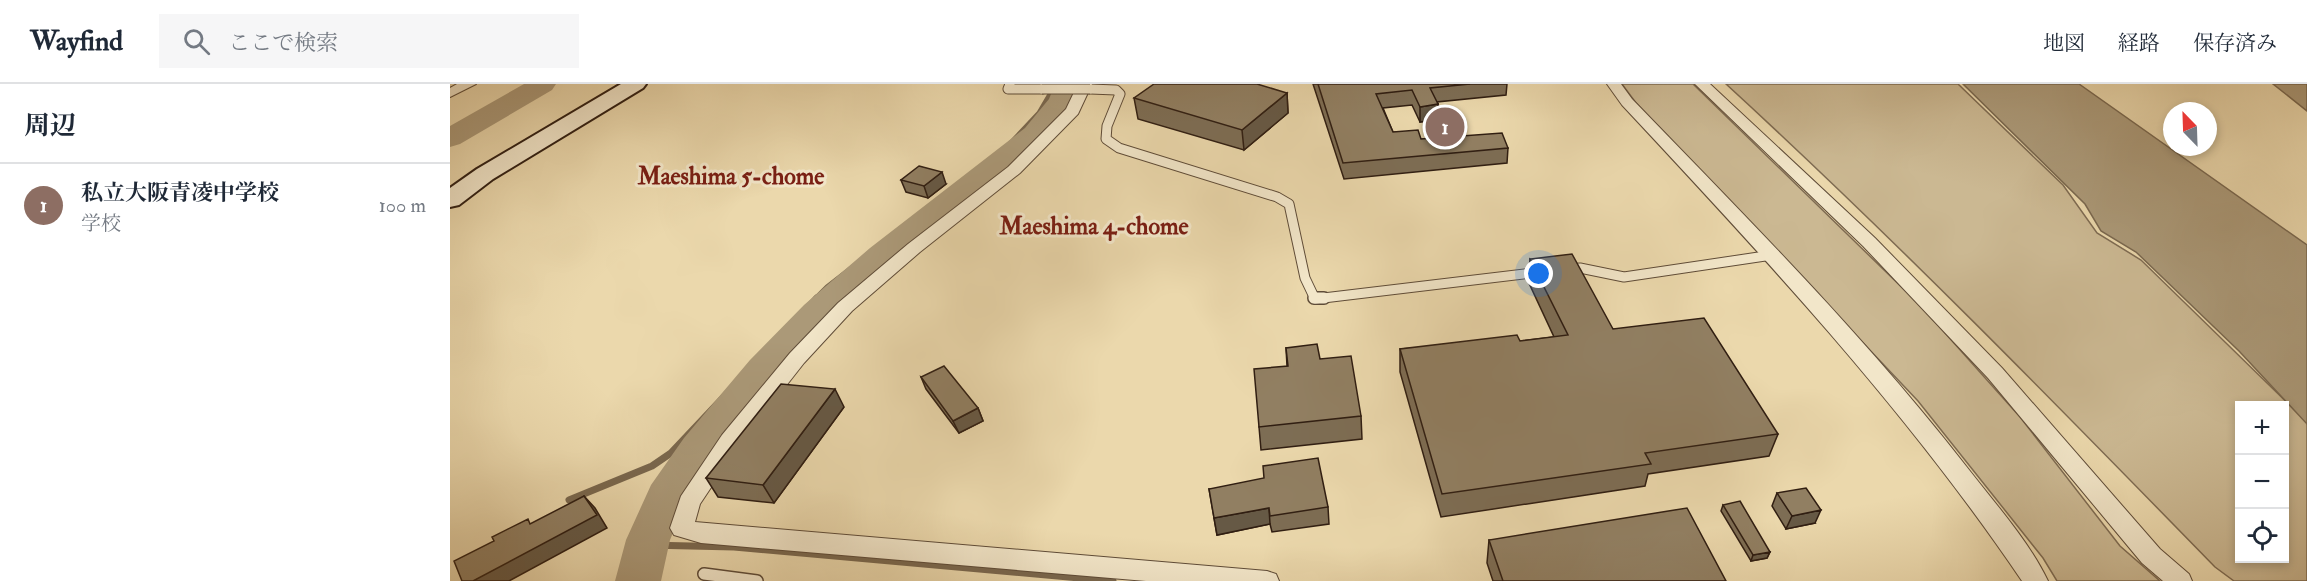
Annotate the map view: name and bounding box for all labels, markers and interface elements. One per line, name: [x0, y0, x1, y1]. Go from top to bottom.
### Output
search box: [159, 14, 579, 68]
text: Wayfind: [30, 24, 123, 59]
icon: search: [180, 25, 213, 58]
text: ここで検索: [228, 29, 338, 57]
text: 地図: [2043, 30, 2085, 57]
text: 経路: [2118, 30, 2160, 57]
text: 保存済み: [2193, 30, 2277, 57]
north arrow: [2163, 102, 2217, 156]
pin: 1: [1426, 104, 1464, 150]
text: 周辺: [24, 110, 76, 142]
district label: Maeshima 5-chome: [637, 161, 824, 192]
text: 私立大阪青凌中学校: [81, 179, 279, 207]
text: 1: [40, 193, 47, 218]
text: 100 m: [379, 193, 426, 218]
text: 学校: [81, 211, 121, 236]
district label: Maeshima 4-chome: [998, 211, 1189, 242]
your location: [1524, 259, 1553, 288]
map controls: [2235, 401, 2289, 563]
button: +: [2235, 401, 2289, 455]
button: −: [2235, 455, 2289, 509]
button: locate: [2235, 509, 2289, 563]

